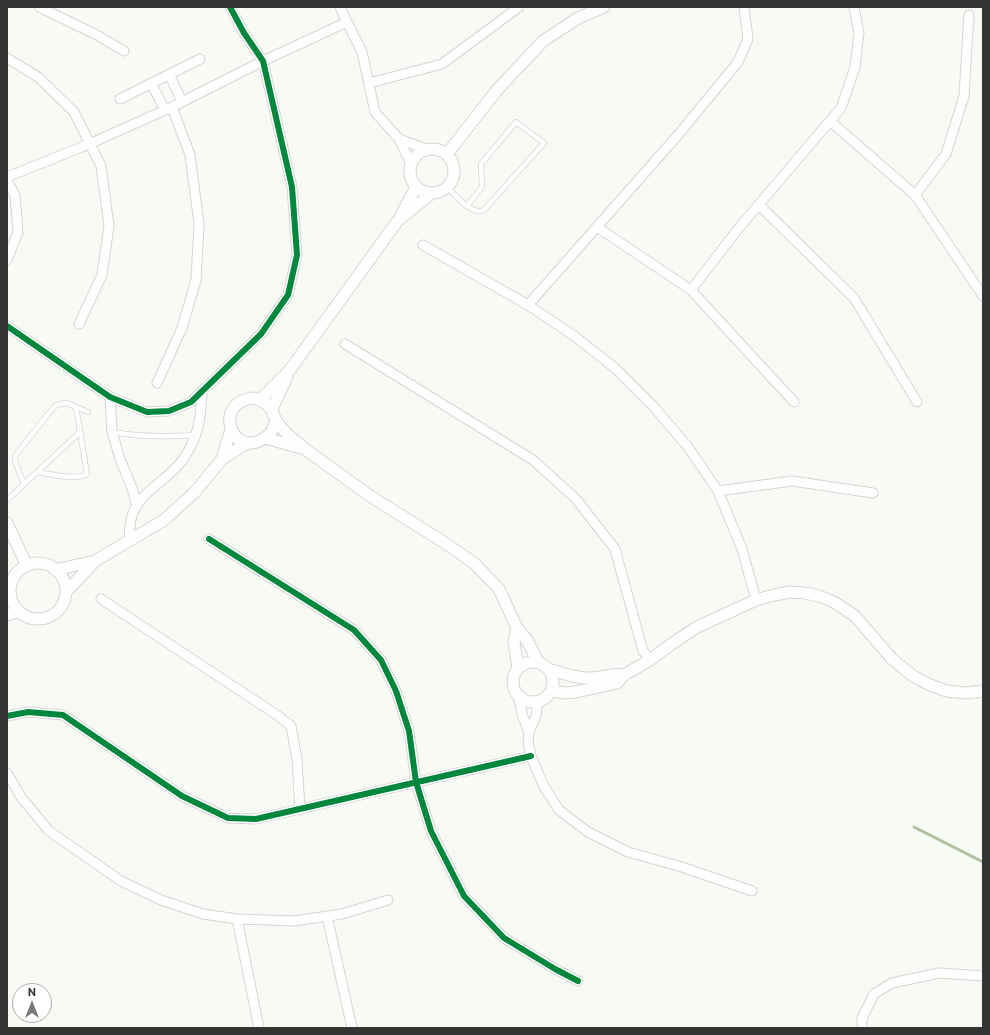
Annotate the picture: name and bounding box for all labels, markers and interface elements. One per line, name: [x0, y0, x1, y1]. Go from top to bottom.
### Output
north arrow: [12, 983, 52, 1023]
text: N: [28, 985, 36, 998]

